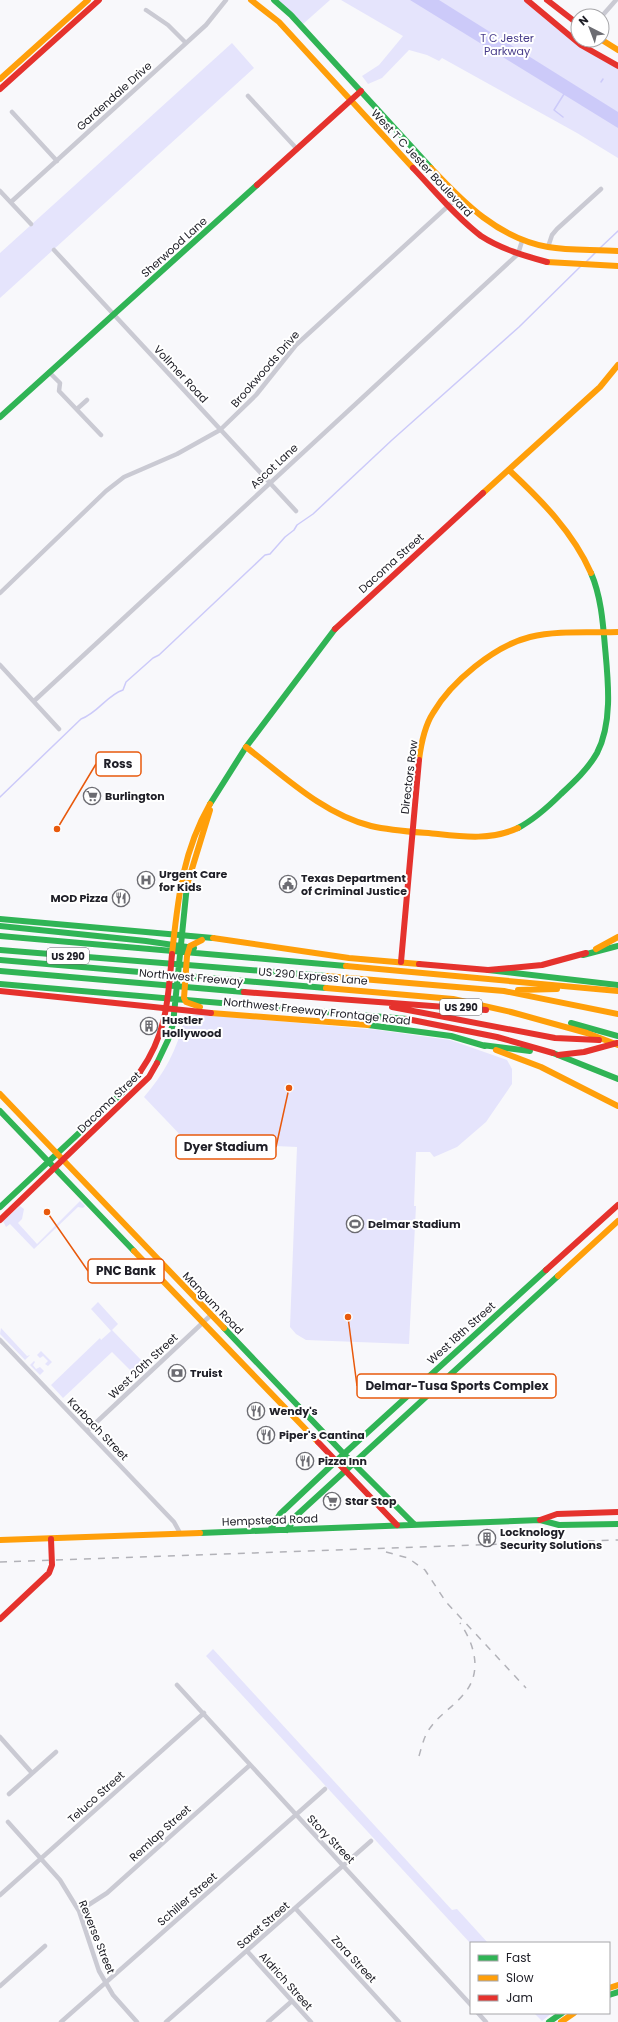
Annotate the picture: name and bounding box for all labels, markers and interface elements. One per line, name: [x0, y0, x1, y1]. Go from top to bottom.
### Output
north arrow: [570, 8, 610, 48]
text: N: [575, 12, 592, 29]
park label: T C Jester Parkway: [480, 30, 534, 59]
street label: Gardendale Drive: [73, 58, 155, 134]
street label: West T C Jester Boulevard: [368, 106, 476, 220]
street label: Sherwood Lane: [137, 213, 211, 281]
street label: Brookwoods Drive: [227, 327, 303, 411]
street label: Vollmer Road: [150, 342, 212, 406]
street label: Ascot Lane: [247, 440, 301, 492]
street label: Dacoma Street: [355, 529, 427, 597]
street label: Directors Row: [397, 739, 421, 815]
callout: Ross: [96, 752, 141, 776]
text: Ross: [104, 755, 133, 772]
supermarket icon: Burlington: [82, 786, 102, 806]
place label: Burlington: [105, 788, 165, 804]
place label: Urgent Care for Kids: [159, 866, 227, 895]
hospital icon: Urgent Care for Kids: [136, 870, 156, 890]
place label: Texas Department of Criminal Justice: [301, 870, 407, 899]
public building icon: Texas Department of Criminal Justice: [278, 874, 298, 894]
restaurant icon: MOD Pizza: [111, 888, 131, 908]
place label: MOD Pizza: [50, 890, 108, 906]
road number: US 290: [47, 948, 89, 964]
street label: US 290 Express Lane: [258, 963, 368, 989]
street label: Northwest Freeway: [138, 964, 244, 990]
street label: Northwest Freeway Frontage Road: [223, 993, 411, 1029]
road number: US 290: [440, 999, 482, 1015]
place label: Hustler Hollywood: [162, 1012, 222, 1041]
building icon: Hustler Hollywood: [139, 1016, 159, 1036]
street label: Dacoma Street: [74, 1067, 144, 1137]
callout: Dyer Stadium: [176, 1135, 276, 1159]
text: Dyer Stadium: [184, 1138, 268, 1155]
sports icon: Delmar Stadium: [345, 1214, 365, 1234]
place label: Delmar Stadium: [368, 1216, 461, 1232]
callout: PNC Bank: [88, 1259, 164, 1283]
text: PNC Bank: [96, 1262, 156, 1279]
street label: Mangum Road: [179, 1268, 247, 1338]
street label: West 18th Street: [423, 1298, 499, 1368]
street label: West 20th Street: [105, 1330, 181, 1402]
bank icon: Truist: [167, 1363, 187, 1383]
place label: Truist: [190, 1365, 223, 1381]
callout: Delmar-Tusa Sports Complex: [357, 1374, 556, 1398]
text: Delmar-Tusa Sports Complex: [365, 1377, 550, 1394]
street label: Karbach Street: [64, 1394, 132, 1464]
restaurant icon: Wendy's: [246, 1401, 266, 1421]
place label: Wendy's: [269, 1403, 318, 1419]
restaurant icon: Piper's Cantina: [256, 1425, 276, 1445]
place label: Piper's Cantina: [279, 1427, 365, 1443]
restaurant icon: Pizza Inn: [295, 1451, 315, 1471]
place label: Pizza Inn: [318, 1453, 367, 1469]
supermarket icon: Star Stop: [322, 1491, 342, 1511]
place label: Star Stop: [345, 1493, 397, 1509]
street label: Hempstead Road: [222, 1510, 318, 1530]
place label: Locknology Security Solutions: [500, 1524, 602, 1553]
building icon: Locknology Security Solutions: [477, 1528, 497, 1548]
street label: Teluco Street: [64, 1767, 128, 1827]
street label: Remlap Street: [126, 1801, 194, 1865]
street label: Story Street: [303, 1811, 359, 1867]
street label: Schiller Street: [154, 1869, 220, 1929]
street label: Reverse Street: [75, 1898, 119, 1976]
street label: Saxet Street: [233, 1898, 293, 1952]
street label: Zora Street: [328, 1932, 380, 1986]
legend: [470, 1942, 610, 2014]
street label: Aldrich Street: [256, 1948, 316, 2014]
text: Fast: [506, 1949, 531, 1966]
text: Slow: [506, 1969, 534, 1986]
text: Jam: [506, 1989, 533, 2006]

